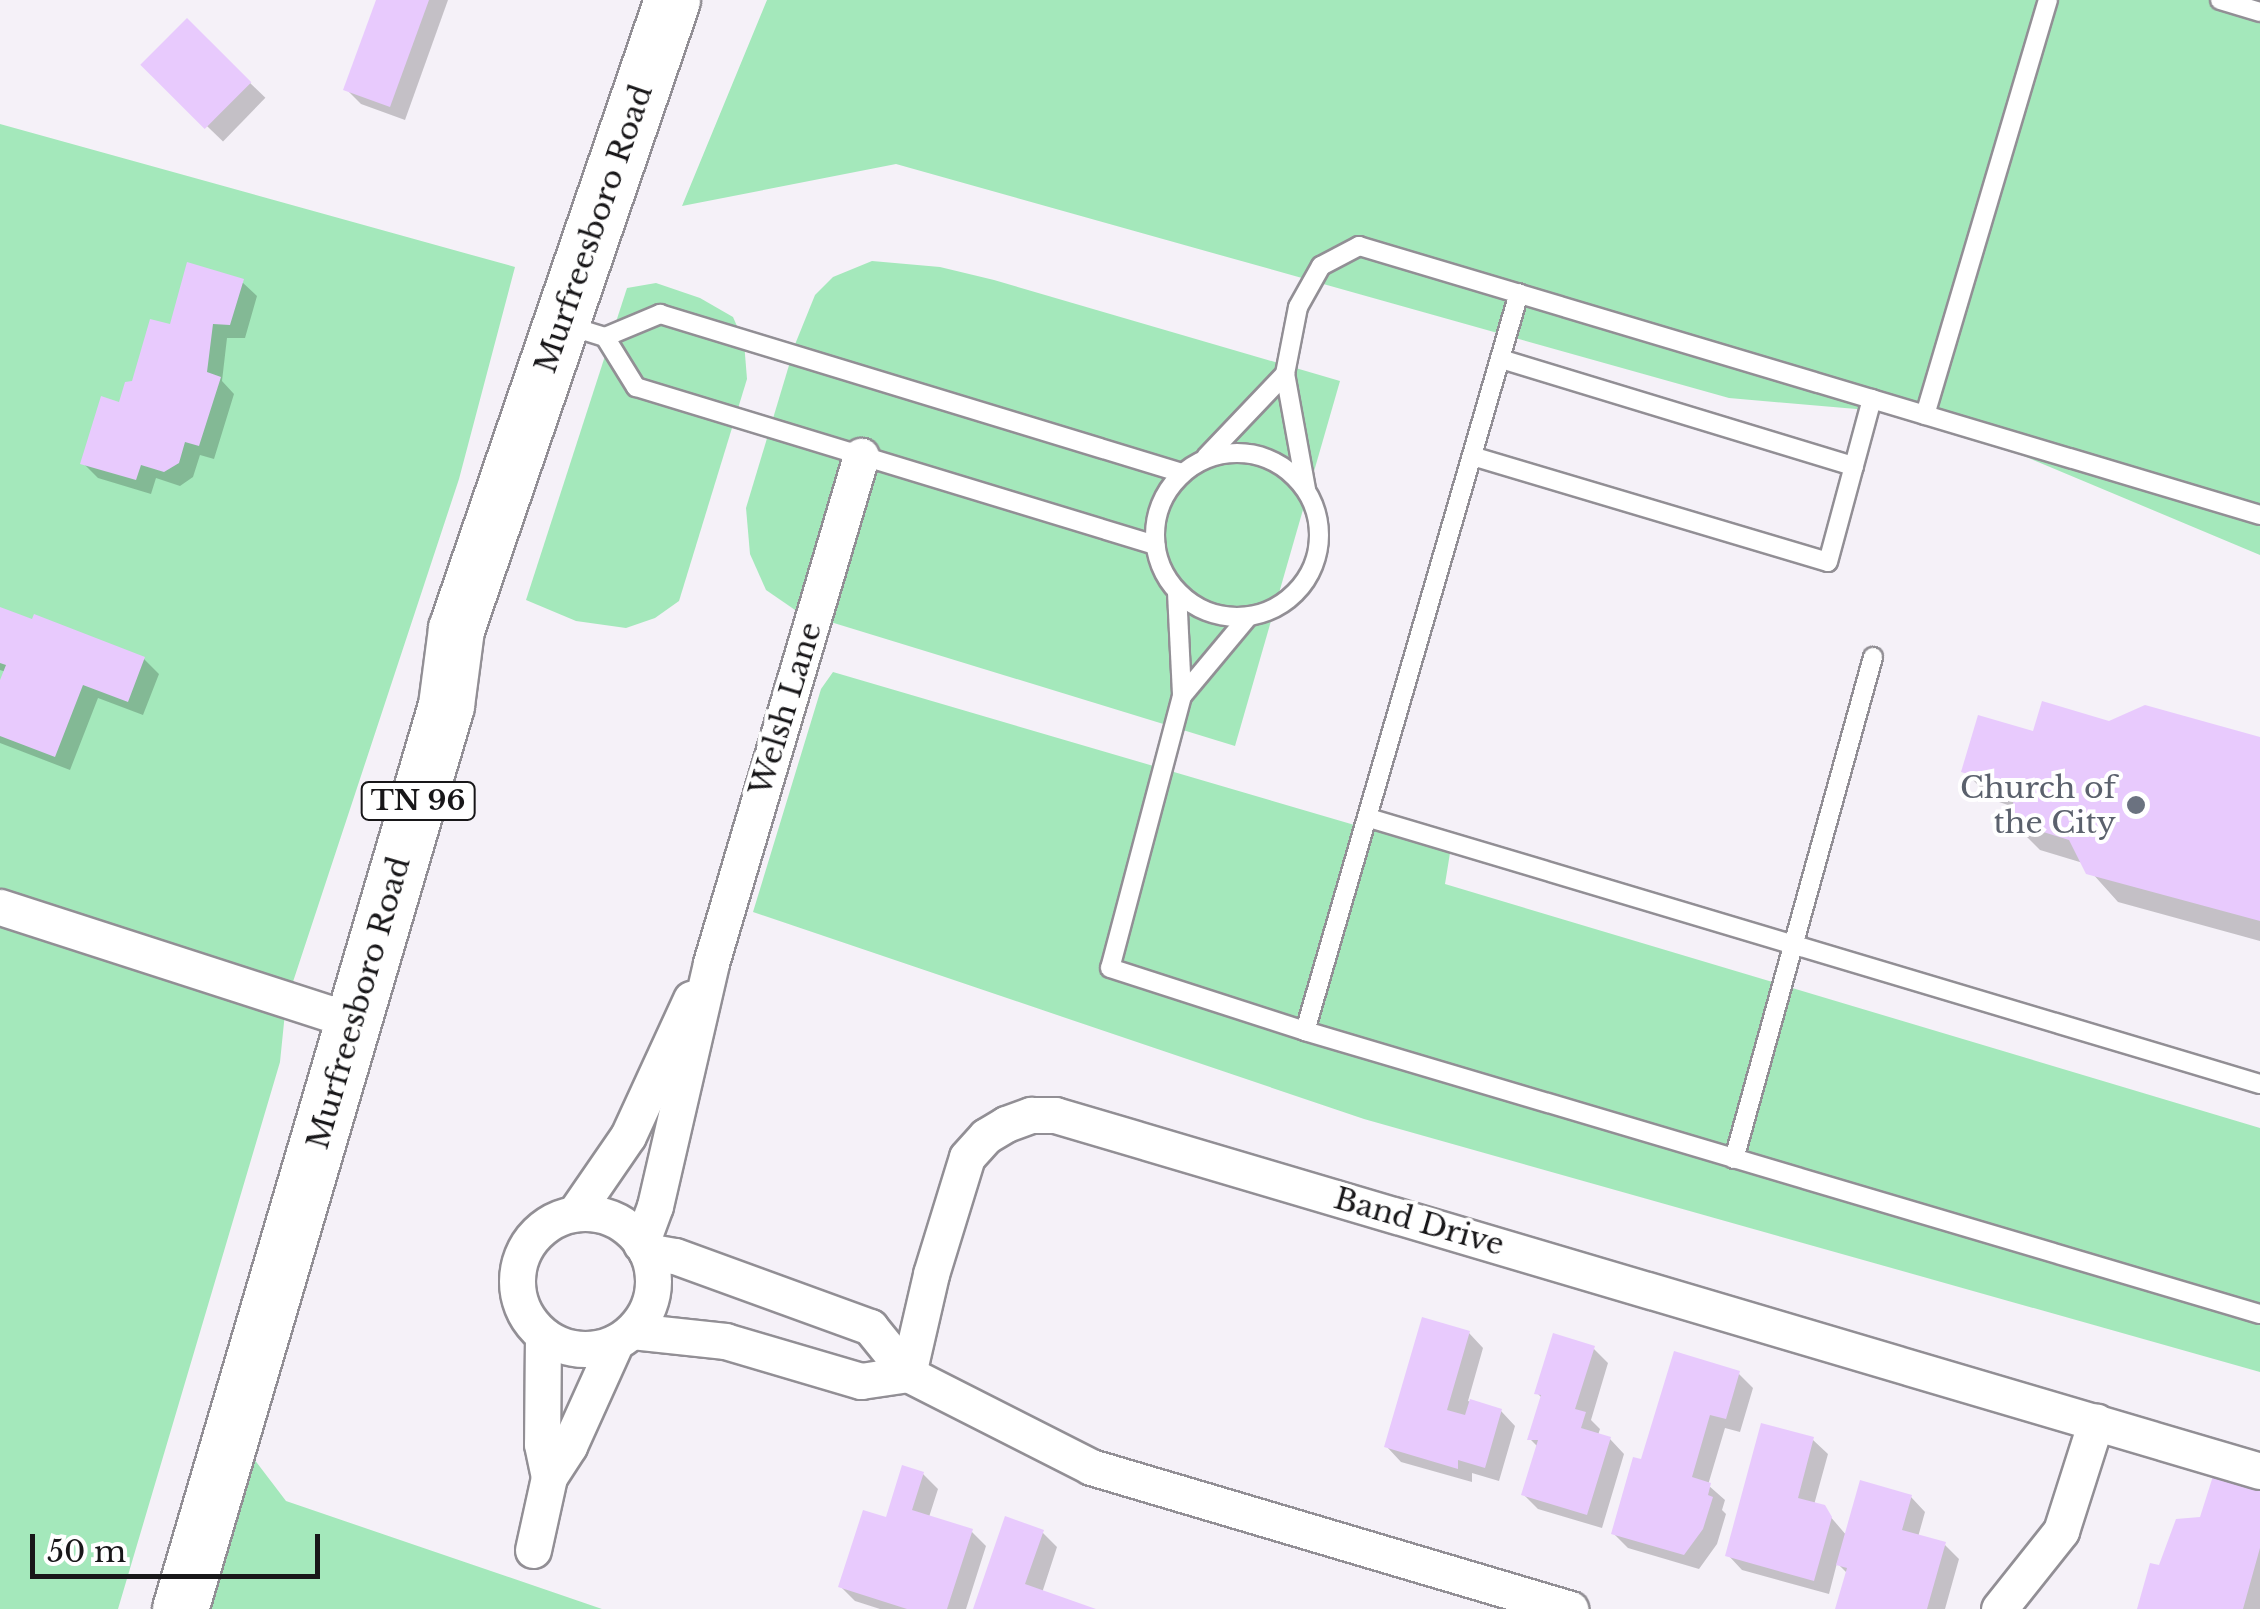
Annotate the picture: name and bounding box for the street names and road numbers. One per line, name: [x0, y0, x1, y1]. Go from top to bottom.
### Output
street label: Murfreesboro Road: [528, 80, 660, 378]
street label: Welsh Lane: [743, 618, 829, 800]
road number: TN 96: [360, 778, 476, 824]
street label: Murfreesboro Road: [300, 853, 418, 1153]
street label: Band Drive: [1330, 1181, 1508, 1263]

